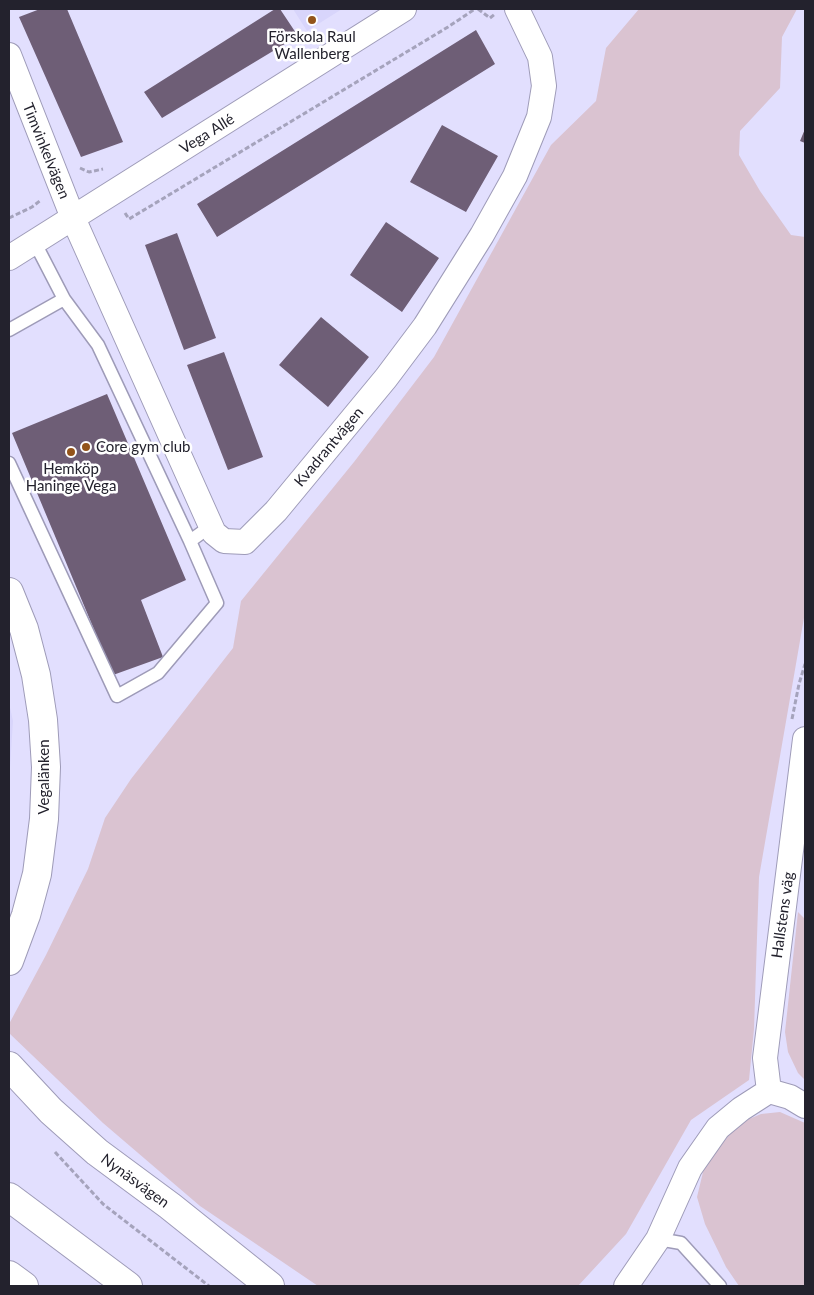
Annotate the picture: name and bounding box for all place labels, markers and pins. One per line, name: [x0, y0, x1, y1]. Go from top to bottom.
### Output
marker: Förskola Raul Wallenberg: [306, 14, 318, 26]
place label: Förskola Raul Wallenberg: [268, 28, 356, 63]
place label: Core gym club: [96, 438, 190, 456]
marker: Core gym club: [80, 441, 92, 453]
marker: Hemköp Haninge Vega: [65, 446, 77, 458]
place label: Hemköp Haninge Vega: [26, 460, 116, 495]

